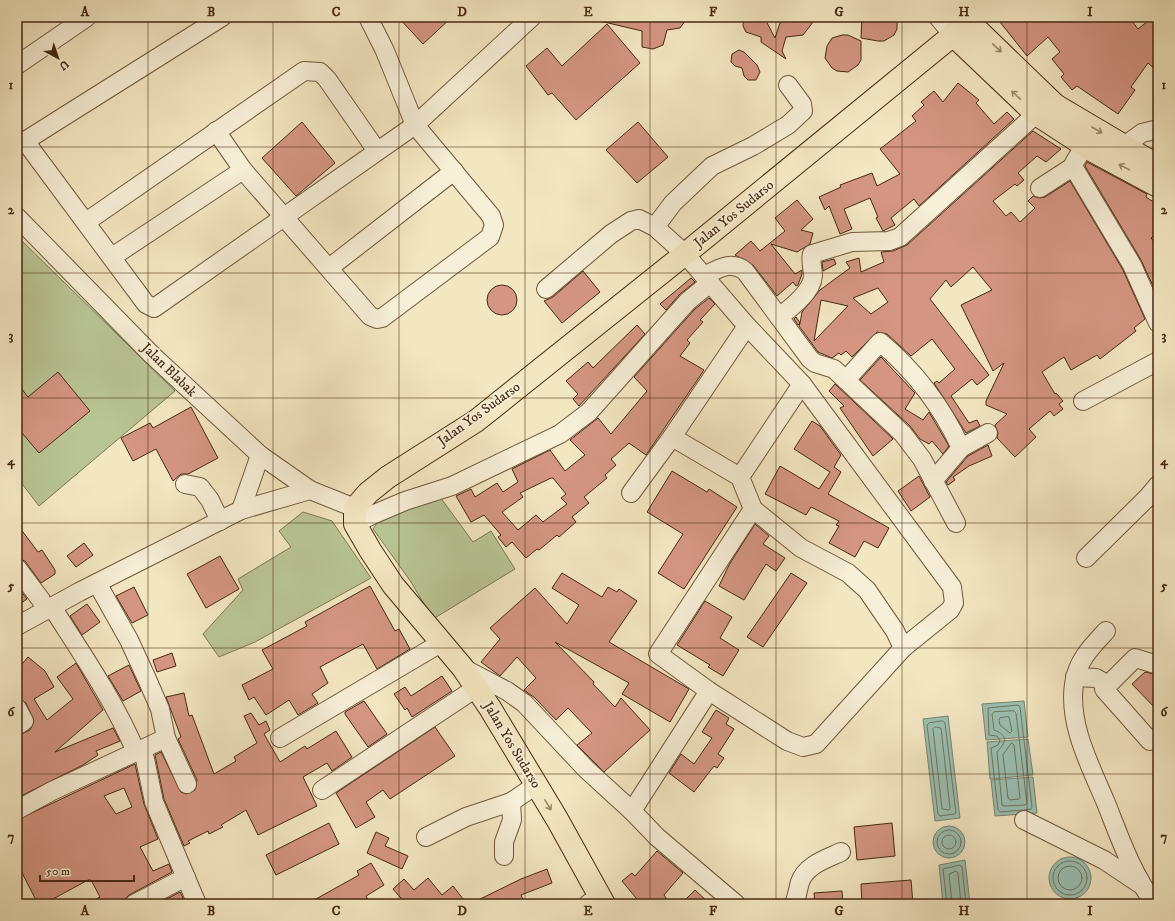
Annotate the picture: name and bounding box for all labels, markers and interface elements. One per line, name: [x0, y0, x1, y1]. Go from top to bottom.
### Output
text: A: [80, 4, 90, 20]
text: B: [207, 4, 215, 20]
text: C: [332, 4, 341, 20]
text: D: [457, 4, 467, 20]
text: E: [583, 4, 593, 20]
text: F: [709, 4, 718, 20]
text: G: [834, 4, 844, 20]
text: H: [959, 4, 970, 20]
text: I: [1087, 4, 1093, 20]
north arrow: [38, 38, 78, 78]
one-way arrow: [992, 44, 1002, 53]
text: U: [56, 57, 72, 73]
text: 1: [9, 77, 14, 93]
text: 1: [1162, 77, 1167, 93]
one-way arrow: [1011, 90, 1021, 100]
one-way arrow: [1091, 127, 1103, 135]
one-way arrow: [1118, 163, 1130, 171]
street label: Jalan Yos Sudarso: [689, 176, 778, 253]
text: 2: [8, 202, 15, 218]
text: 2: [1161, 202, 1168, 218]
text: 3: [9, 328, 14, 344]
text: 3: [1162, 328, 1167, 344]
street label: Jalan Blabak: [136, 338, 201, 401]
street label: Jalan Yos Sudarso: [433, 378, 524, 451]
text: 4: [6, 453, 15, 470]
text: 4: [1159, 453, 1168, 470]
text: 5: [7, 578, 15, 594]
text: 5: [1160, 578, 1168, 594]
street label: Jalan Yos Sudarso: [478, 697, 545, 792]
text: 6: [8, 704, 16, 720]
text: 6: [1161, 704, 1169, 720]
one-way arrow: [544, 799, 552, 810]
text: 7: [8, 829, 15, 845]
text: 7: [1161, 829, 1168, 845]
scale bar: [40, 857, 134, 883]
text: 50 m: [46, 864, 70, 879]
text: A: [80, 903, 90, 919]
text: B: [207, 903, 215, 919]
text: C: [332, 903, 341, 919]
text: D: [457, 903, 467, 919]
text: E: [583, 903, 593, 919]
text: F: [709, 903, 718, 919]
text: G: [834, 903, 844, 919]
text: H: [959, 903, 970, 919]
text: I: [1087, 903, 1093, 919]

